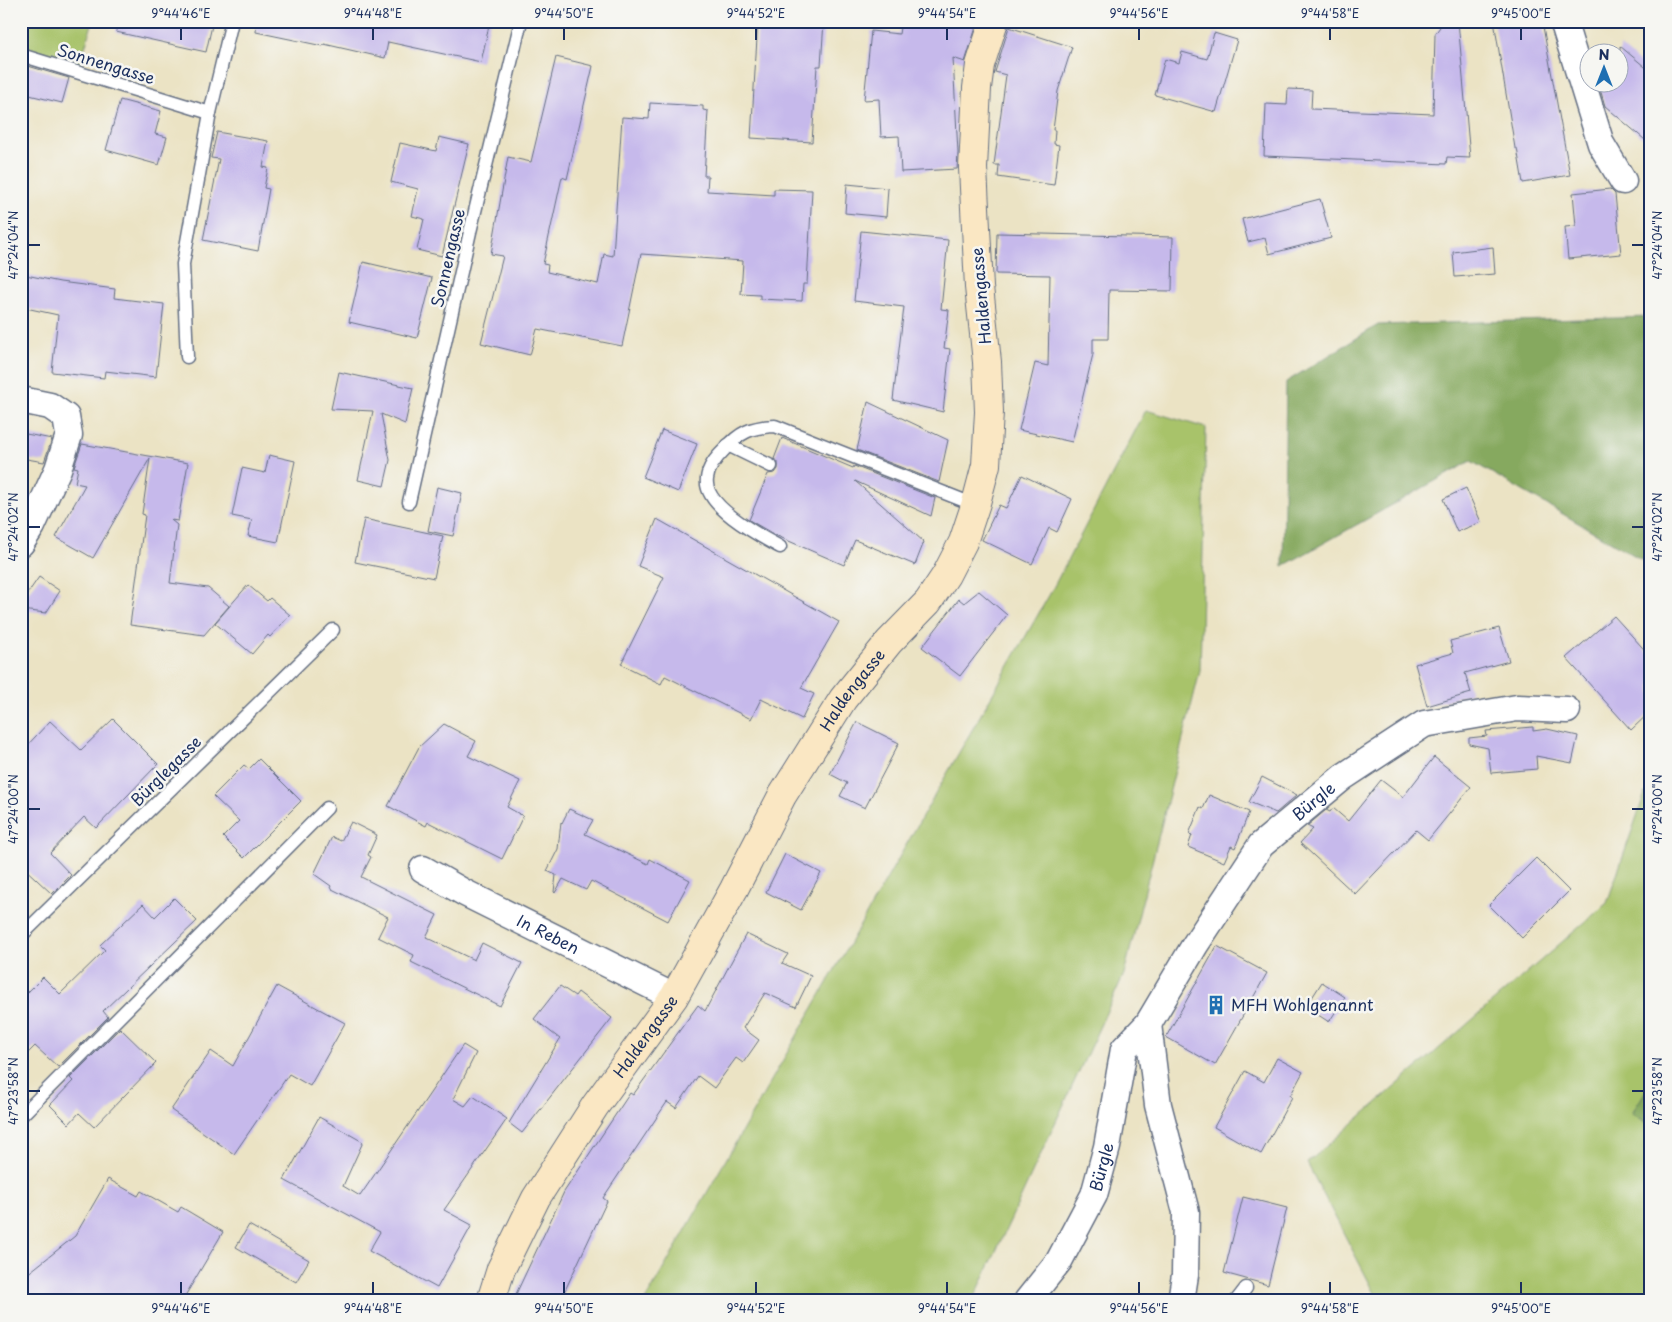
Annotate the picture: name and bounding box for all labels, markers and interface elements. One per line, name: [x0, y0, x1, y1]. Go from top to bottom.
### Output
text: 9°44'46"E: [151, 4, 211, 22]
text: 9°44'48"E: [344, 4, 402, 22]
text: 9°44'50"E: [534, 4, 594, 22]
text: 9°44'52"E: [727, 4, 785, 22]
text: 9°44'54"E: [918, 4, 976, 22]
text: 9°44'56"E: [1109, 4, 1169, 22]
text: 9°44'58"E: [1301, 4, 1359, 22]
text: 9°45'00"E: [1491, 4, 1551, 22]
street label: Sonnengasse: [55, 37, 158, 89]
north arrow: [1580, 42, 1630, 92]
text: N: [1598, 44, 1610, 65]
street label: Sonnengasse: [424, 206, 470, 310]
text: 47°24'04"N: [4, 211, 22, 279]
text: 47°24'04"N: [1648, 211, 1666, 279]
street label: Haldengasse: [964, 247, 996, 345]
text: 47°24'02"N: [4, 492, 22, 562]
text: 47°24'02"N: [1648, 492, 1666, 562]
street label: Haldengasse: [813, 643, 890, 735]
street label: Bürglegasse: [125, 730, 206, 811]
text: 47°24'00"N: [4, 774, 22, 844]
text: 47°24'00"N: [1648, 774, 1666, 844]
street label: Bürgle: [1286, 775, 1340, 826]
street label: In Reben: [513, 908, 584, 959]
street label: Haldengasse: [606, 989, 683, 1082]
place label: MFH Wohlgenannt: [1231, 992, 1374, 1016]
building icon: MFH Wohlgenannt: [1205, 994, 1227, 1016]
text: 47°23'58"N: [4, 1057, 22, 1125]
text: 47°23'58"N: [1648, 1057, 1666, 1125]
street label: Bürgle: [1083, 1140, 1119, 1194]
text: 9°44'46"E: [151, 1299, 211, 1317]
text: 9°44'48"E: [344, 1299, 402, 1317]
text: 9°44'50"E: [534, 1299, 594, 1317]
text: 9°44'52"E: [727, 1299, 785, 1317]
text: 9°44'54"E: [918, 1299, 976, 1317]
text: 9°44'56"E: [1109, 1299, 1169, 1317]
text: 9°44'58"E: [1301, 1299, 1359, 1317]
text: 9°45'00"E: [1491, 1299, 1551, 1317]

